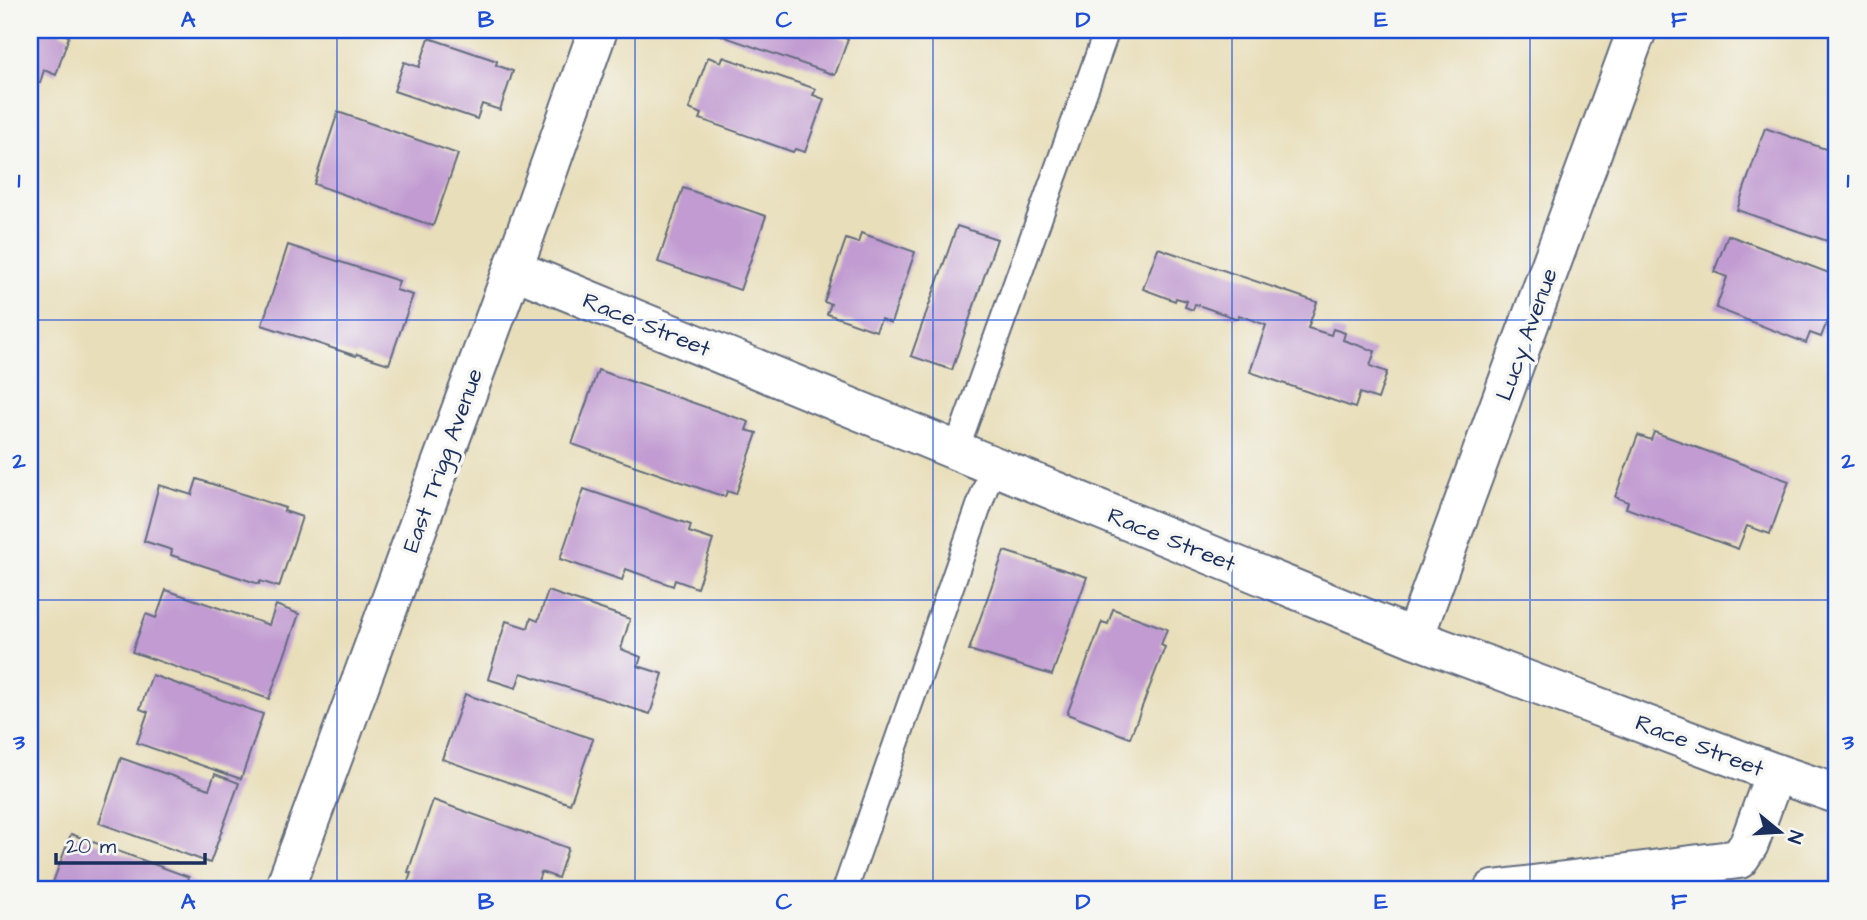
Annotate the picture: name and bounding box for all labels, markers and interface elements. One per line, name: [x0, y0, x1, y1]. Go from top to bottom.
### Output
text: A: [181, 4, 196, 36]
text: B: [478, 4, 495, 36]
text: C: [776, 4, 793, 36]
text: D: [1076, 4, 1091, 36]
text: E: [1374, 4, 1388, 36]
text: F: [1671, 4, 1688, 36]
text: 1: [18, 164, 21, 196]
text: 1: [1847, 164, 1850, 196]
street label: Lucy Avenue: [1488, 264, 1567, 405]
street label: Race Street: [578, 285, 716, 365]
street label: East Trigg Avenue: [395, 364, 492, 557]
text: 2: [11, 445, 26, 477]
text: 2: [1840, 445, 1855, 477]
street label: Race Street: [1103, 500, 1241, 580]
street label: Race Street: [1631, 707, 1769, 785]
text: 3: [12, 726, 25, 758]
text: 3: [1841, 726, 1854, 758]
north arrow: [1744, 797, 1814, 867]
scale bar: [56, 822, 205, 866]
text: N: [1780, 827, 1809, 847]
text: 20 m: [66, 832, 117, 861]
text: A: [181, 886, 196, 918]
text: B: [478, 886, 495, 918]
text: C: [776, 886, 793, 918]
text: D: [1076, 886, 1091, 918]
text: E: [1374, 886, 1388, 918]
text: F: [1671, 886, 1688, 918]

